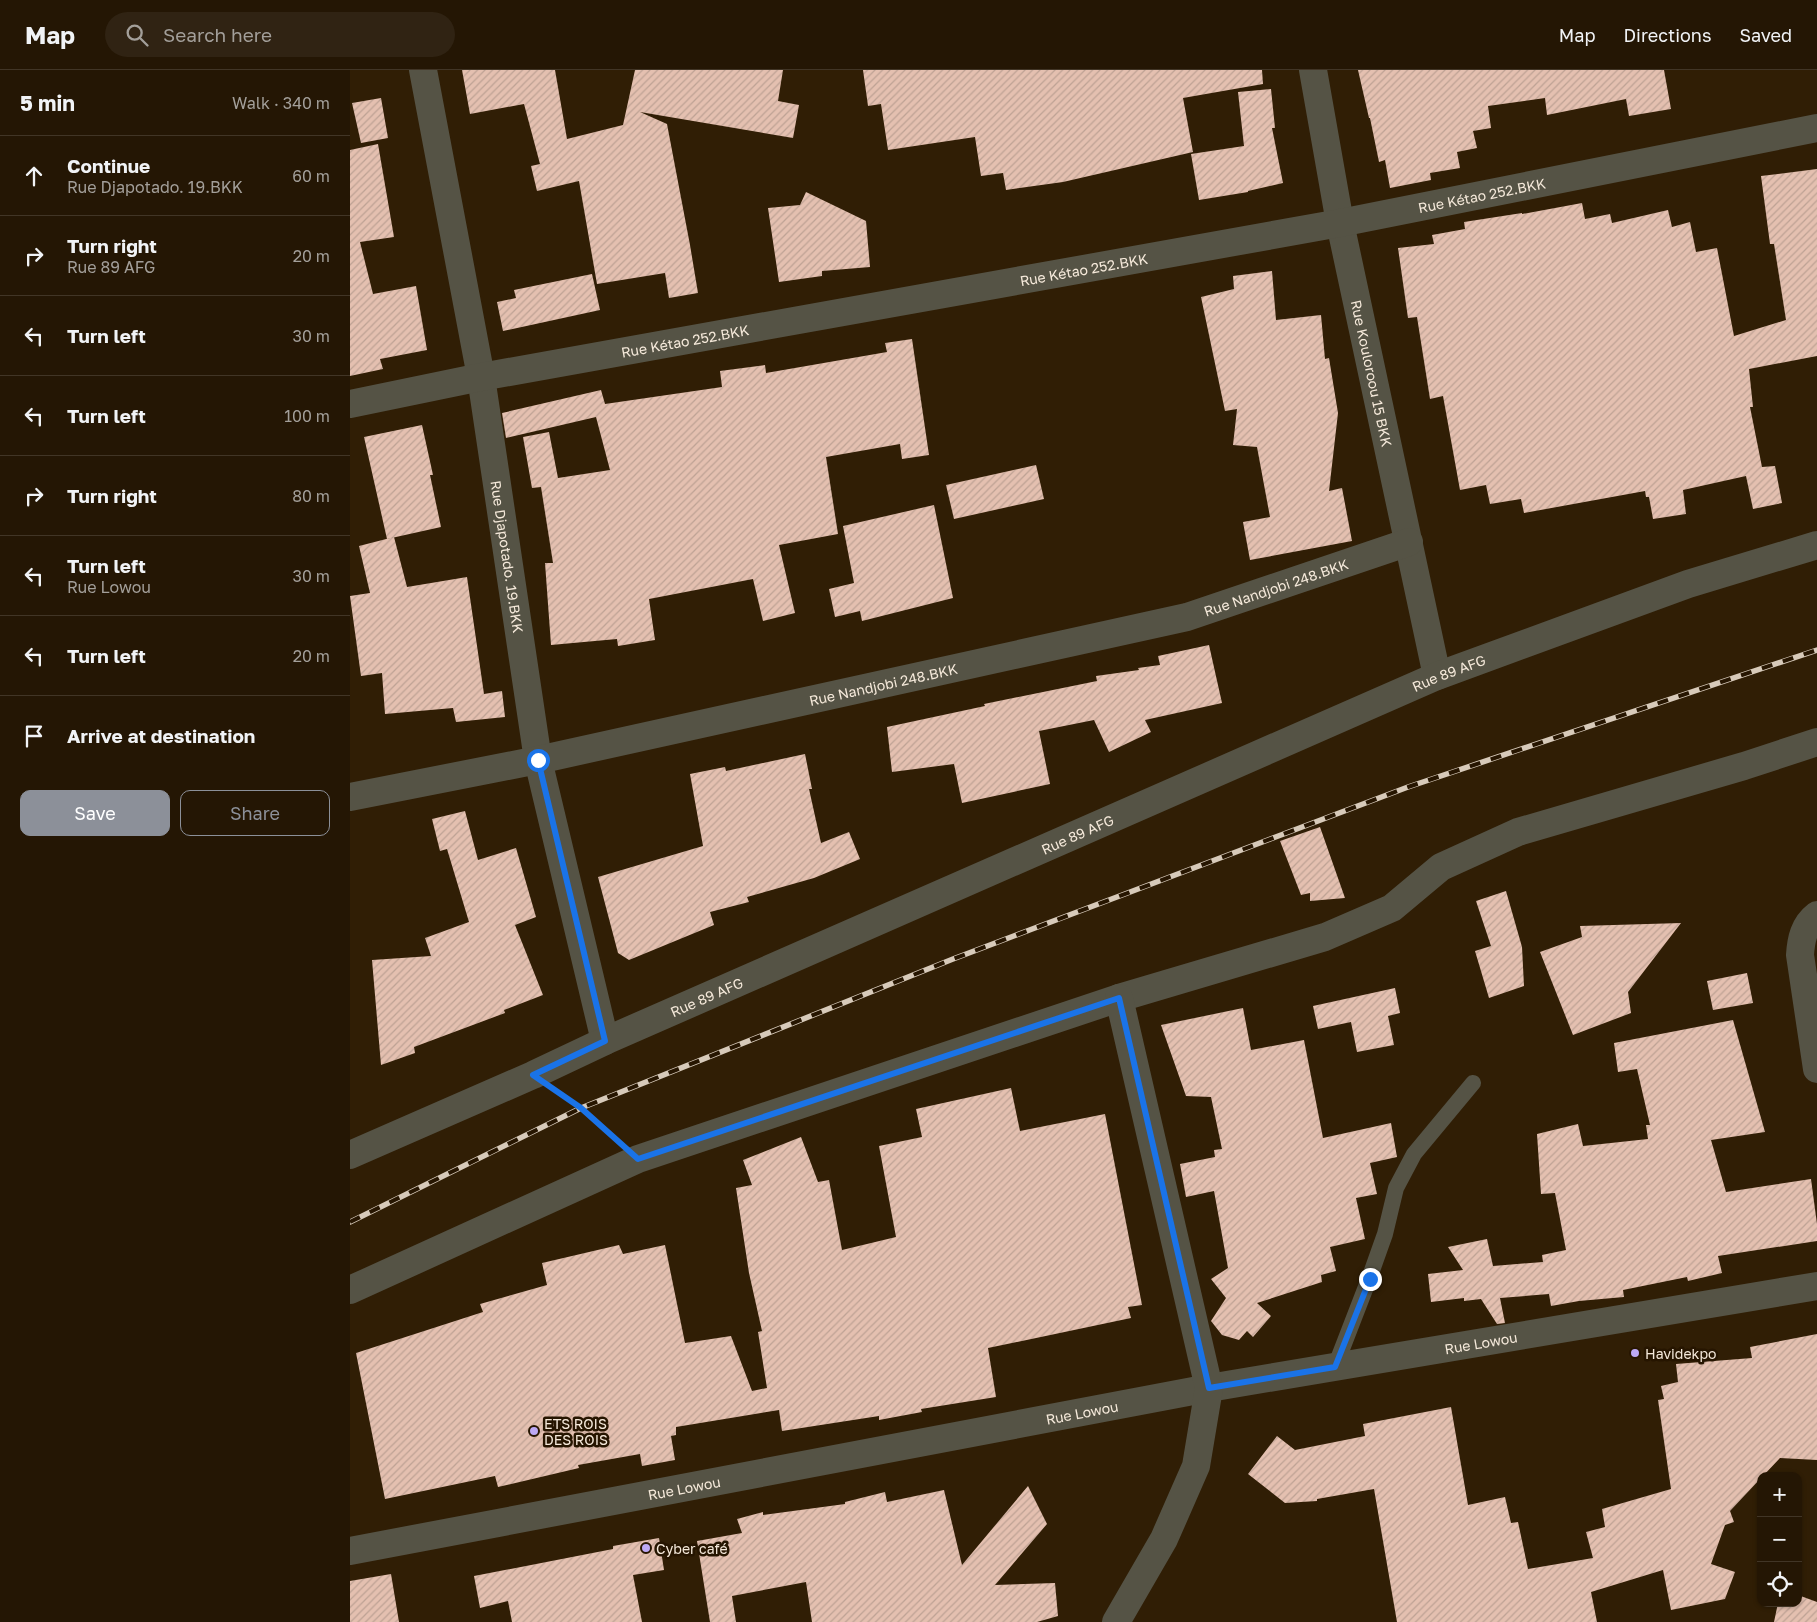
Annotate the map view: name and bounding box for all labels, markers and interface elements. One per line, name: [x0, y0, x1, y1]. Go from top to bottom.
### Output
search box: [105, 12, 455, 57]
text: Map: [25, 20, 75, 49]
icon: search: [123, 21, 151, 49]
text: Search here: [163, 23, 272, 46]
text: Map: [1559, 24, 1595, 46]
text: Directions: [1623, 24, 1711, 46]
text: Saved: [1739, 24, 1792, 46]
text: 5 min: [20, 90, 75, 116]
text: Walk · 340 m: [232, 93, 330, 113]
text: Continue: [67, 154, 150, 177]
icon: ahead: [20, 162, 48, 190]
text: 60 m: [292, 166, 330, 186]
street label: Rue Kétao 252.BKK: [1417, 174, 1547, 216]
text: Rue Djapotado. 19.BKK: [67, 177, 243, 197]
text: Turn right: [67, 234, 157, 257]
icon: right: [20, 242, 48, 270]
text: 20 m: [293, 246, 330, 266]
street label: Rue Kétao 252.BKK: [1018, 249, 1149, 289]
text: Rue 89 AFG: [67, 257, 155, 277]
street label: Rue Kouloroou 15 BKK: [1348, 298, 1396, 449]
street label: Rue Kétao 252.BKK: [620, 321, 751, 360]
icon: left: [20, 322, 48, 350]
text: Turn left: [67, 324, 146, 347]
text: 30 m: [293, 326, 330, 346]
icon: left: [20, 402, 48, 430]
text: Turn left: [67, 404, 146, 427]
text: 100 m: [284, 406, 330, 426]
street label: Rue Djapotado. 19.BKK: [488, 479, 528, 634]
icon: right: [20, 482, 48, 510]
text: Turn right: [67, 484, 157, 507]
text: 80 m: [292, 486, 330, 506]
text: Turn left: [67, 554, 146, 577]
street label: Rue Nandjobi 248.BKK: [1201, 555, 1351, 619]
icon: left: [20, 562, 48, 590]
text: 30 m: [293, 566, 330, 586]
text: Rue Lowou: [67, 577, 151, 597]
icon: left: [20, 642, 48, 670]
text: Turn left: [67, 644, 146, 667]
text: 20 m: [293, 646, 330, 666]
street label: Rue 89 AFG: [1409, 650, 1488, 694]
street label: Rue Nandjobi 248.BKK: [807, 659, 959, 709]
icon: arrive: [20, 722, 48, 750]
text: Arrive at destination: [67, 724, 255, 747]
route start: [527, 749, 550, 772]
button: Save: [20, 790, 170, 836]
button: Share: [180, 790, 330, 836]
street label: Rue 89 AFG: [1038, 810, 1116, 857]
street label: Rue 89 AFG: [667, 973, 745, 1020]
route end: [1359, 1268, 1382, 1291]
street label: Rue Lowou: [1443, 1328, 1519, 1357]
place label: Havidekpo: [1645, 1345, 1717, 1362]
marker: Havidekpo: [1629, 1347, 1641, 1359]
street label: Rue Lowou: [1044, 1397, 1120, 1427]
place label: ETS ROIS DES ROIS: [544, 1415, 608, 1448]
marker: ETS ROIS DES ROIS: [528, 1425, 540, 1437]
street label: Rue Lowou: [646, 1472, 722, 1503]
map controls: [1757, 1472, 1802, 1607]
button: +: [1757, 1472, 1802, 1517]
button: −: [1757, 1517, 1802, 1562]
place label: Cyber café: [656, 1540, 728, 1557]
marker: Cyber café: [640, 1542, 652, 1554]
button: locate: [1757, 1562, 1802, 1607]

